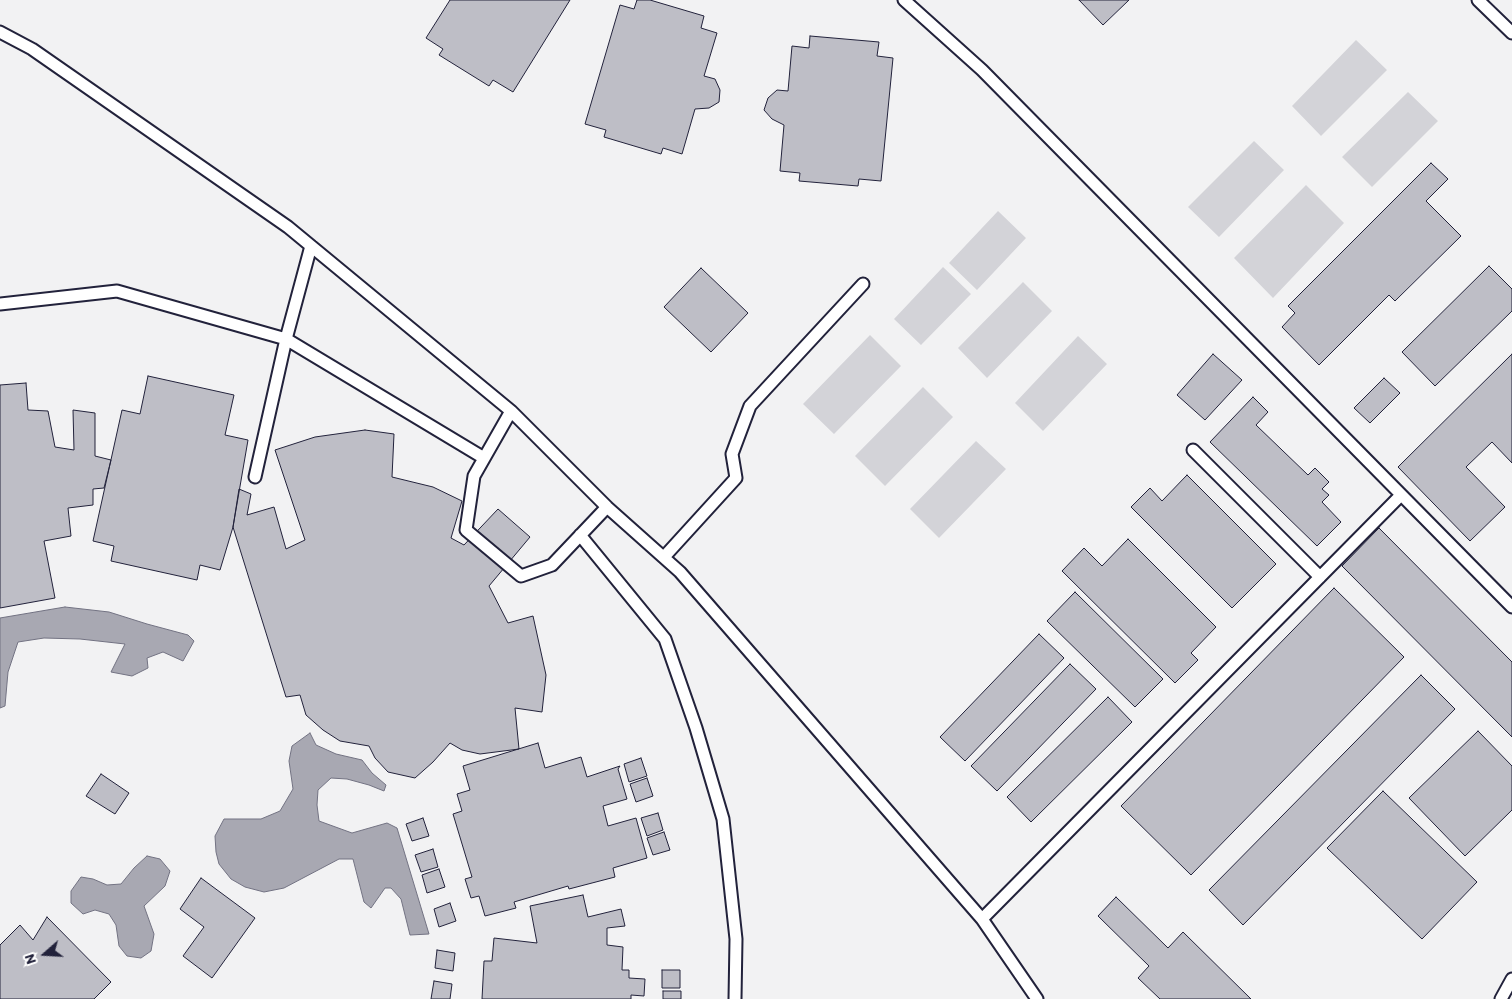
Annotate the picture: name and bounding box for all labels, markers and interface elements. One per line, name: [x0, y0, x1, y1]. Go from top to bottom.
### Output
north arrow: [20, 929, 70, 979]
text: N: [21, 952, 40, 966]

